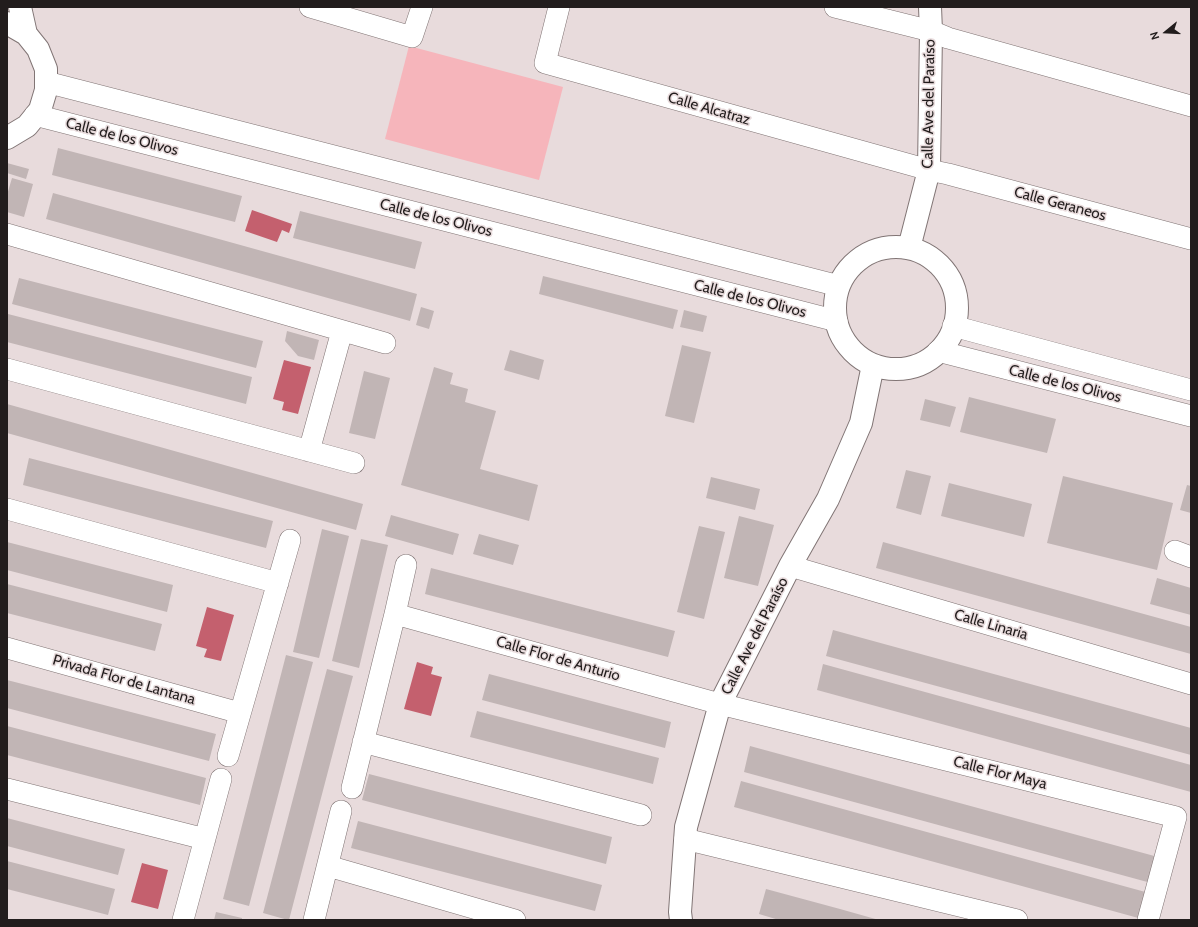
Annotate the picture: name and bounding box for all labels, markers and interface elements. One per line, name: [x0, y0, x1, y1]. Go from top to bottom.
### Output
north arrow: [1146, 12, 1186, 52]
text: N: [1147, 30, 1162, 42]
street label: Calle Ave del Paraíso: [919, 39, 939, 169]
street label: Calle Alcatraz: [666, 89, 752, 129]
street label: Calle de los Olivos: [64, 114, 180, 160]
street label: Calle Geraneos: [1012, 183, 1108, 225]
street label: Calle de los Olivos: [378, 195, 494, 241]
street label: Calle de los Olivos: [692, 276, 808, 322]
street label: Calle de los Olivos: [1007, 361, 1123, 407]
street label: Calle Ave del Paraíso: [718, 574, 792, 698]
street label: Calle Linaria: [952, 606, 1030, 644]
street label: Calle Flor de Anturio: [494, 633, 622, 685]
street label: Privada Flor de Lantana: [51, 651, 197, 709]
street label: Calle Flor Maya: [951, 753, 1049, 793]

